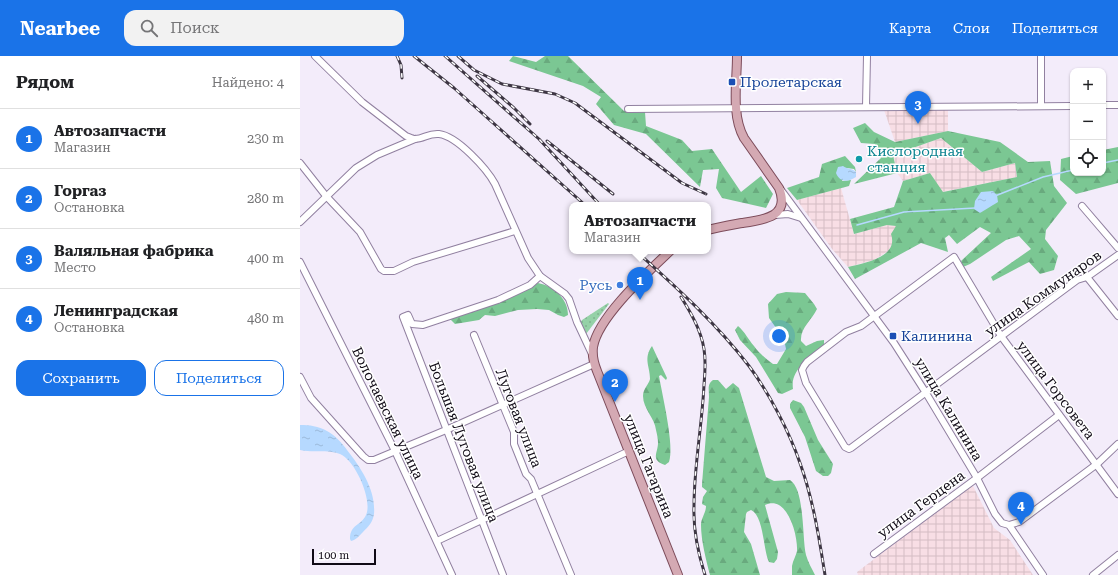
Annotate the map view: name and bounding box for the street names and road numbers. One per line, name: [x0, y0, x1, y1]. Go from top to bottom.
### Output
street label: улица Коммунаров: [982, 247, 1104, 339]
street label: улица Горсовета: [1014, 338, 1098, 443]
street label: Волочаевская улица: [349, 344, 427, 482]
street label: улица Калинина: [912, 354, 986, 464]
street label: Большая Луговая улица: [426, 360, 502, 525]
street label: Луговая улица: [493, 366, 545, 470]
street label: улица Гагарина: [621, 412, 677, 521]
street label: улица Герцена: [874, 467, 968, 541]

